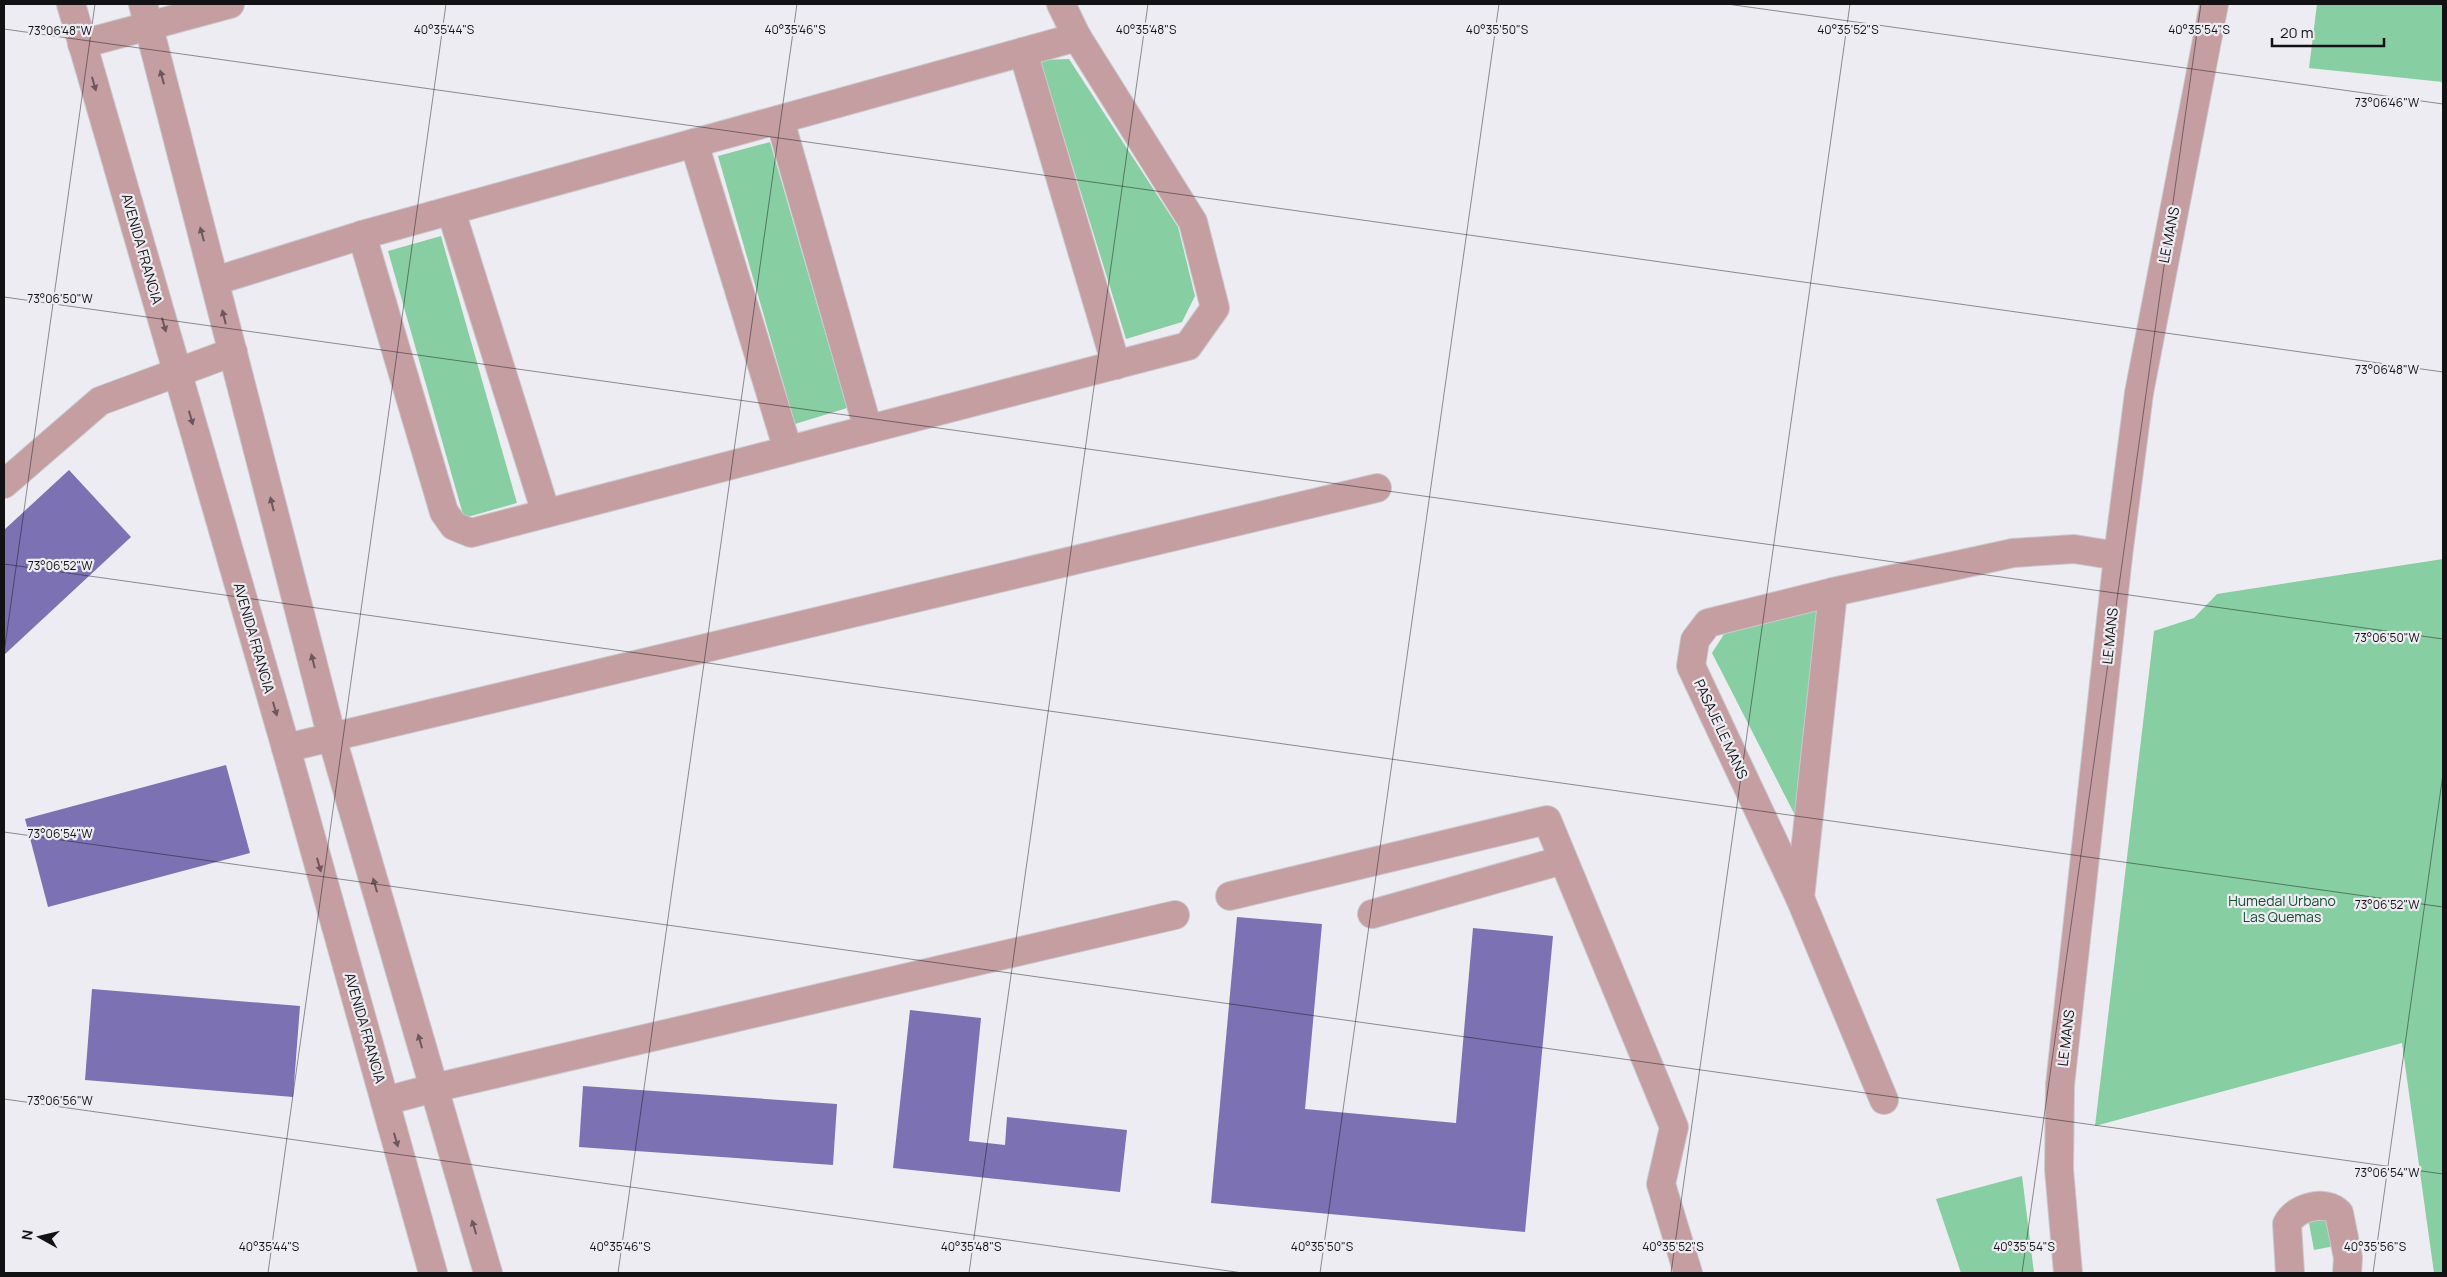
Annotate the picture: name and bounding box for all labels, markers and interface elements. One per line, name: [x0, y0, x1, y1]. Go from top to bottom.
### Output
scale bar: [2272, 15, 2384, 47]
text: 40°35'44"S: [414, 21, 474, 38]
text: 40°35'46"S: [764, 21, 826, 38]
text: 40°35'48"S: [1116, 21, 1176, 38]
text: 40°35'50"S: [1466, 21, 1528, 38]
text: 40°35'52"S: [1817, 21, 1879, 38]
text: 40°35'54"S: [2168, 21, 2230, 38]
text: 73°06'48"W: [28, 22, 93, 39]
text: 20 m: [2280, 22, 2313, 43]
one-way arrow: [157, 69, 165, 84]
one-way arrow: [90, 77, 98, 92]
text: 73°06'46"W: [2355, 94, 2420, 111]
street label: AVENIDA FRANCIA: [118, 191, 167, 307]
street label: LE MANS: [2154, 205, 2183, 265]
one-way arrow: [198, 226, 206, 241]
text: 73°06'50"W: [27, 290, 94, 307]
one-way arrow: [220, 309, 228, 324]
one-way arrow: [160, 317, 168, 332]
text: 73°06'48"W: [2355, 361, 2420, 378]
one-way arrow: [187, 411, 195, 426]
one-way arrow: [268, 496, 276, 511]
text: 73°06'52"W: [28, 557, 93, 574]
street label: AVENIDA FRANCIA: [230, 580, 279, 696]
street label: LE MANS: [2097, 606, 2122, 665]
text: 73°06'50"W: [2354, 629, 2421, 646]
one-way arrow: [308, 654, 316, 669]
street label: PASAJE LE MANS: [1690, 676, 1753, 782]
one-way arrow: [271, 702, 279, 717]
text: 73°06'54"W: [28, 825, 93, 842]
one-way arrow: [315, 858, 323, 873]
one-way arrow: [371, 878, 379, 893]
park label: Humedal Urbano Las Quemas: [2228, 891, 2336, 926]
text: 73°06'52"W: [2355, 896, 2420, 913]
street label: AVENIDA FRANCIA: [341, 970, 390, 1086]
street label: LE MANS: [2053, 1008, 2078, 1067]
one-way arrow: [416, 1034, 424, 1049]
text: 73°06'56"W: [27, 1092, 94, 1109]
one-way arrow: [392, 1132, 400, 1147]
text: 73°06'54"W: [2355, 1164, 2420, 1181]
north arrow: [15, 1212, 65, 1262]
one-way arrow: [469, 1219, 477, 1234]
text: N: [17, 1229, 37, 1241]
text: 40°35'44"S: [239, 1238, 299, 1255]
text: 40°35'46"S: [589, 1238, 651, 1255]
text: 40°35'48"S: [941, 1238, 1001, 1255]
text: 40°35'50"S: [1291, 1238, 1353, 1255]
text: 40°35'52"S: [1642, 1238, 1704, 1255]
text: 40°35'54"S: [1993, 1238, 2055, 1255]
text: 40°35'56"S: [2344, 1238, 2406, 1255]

